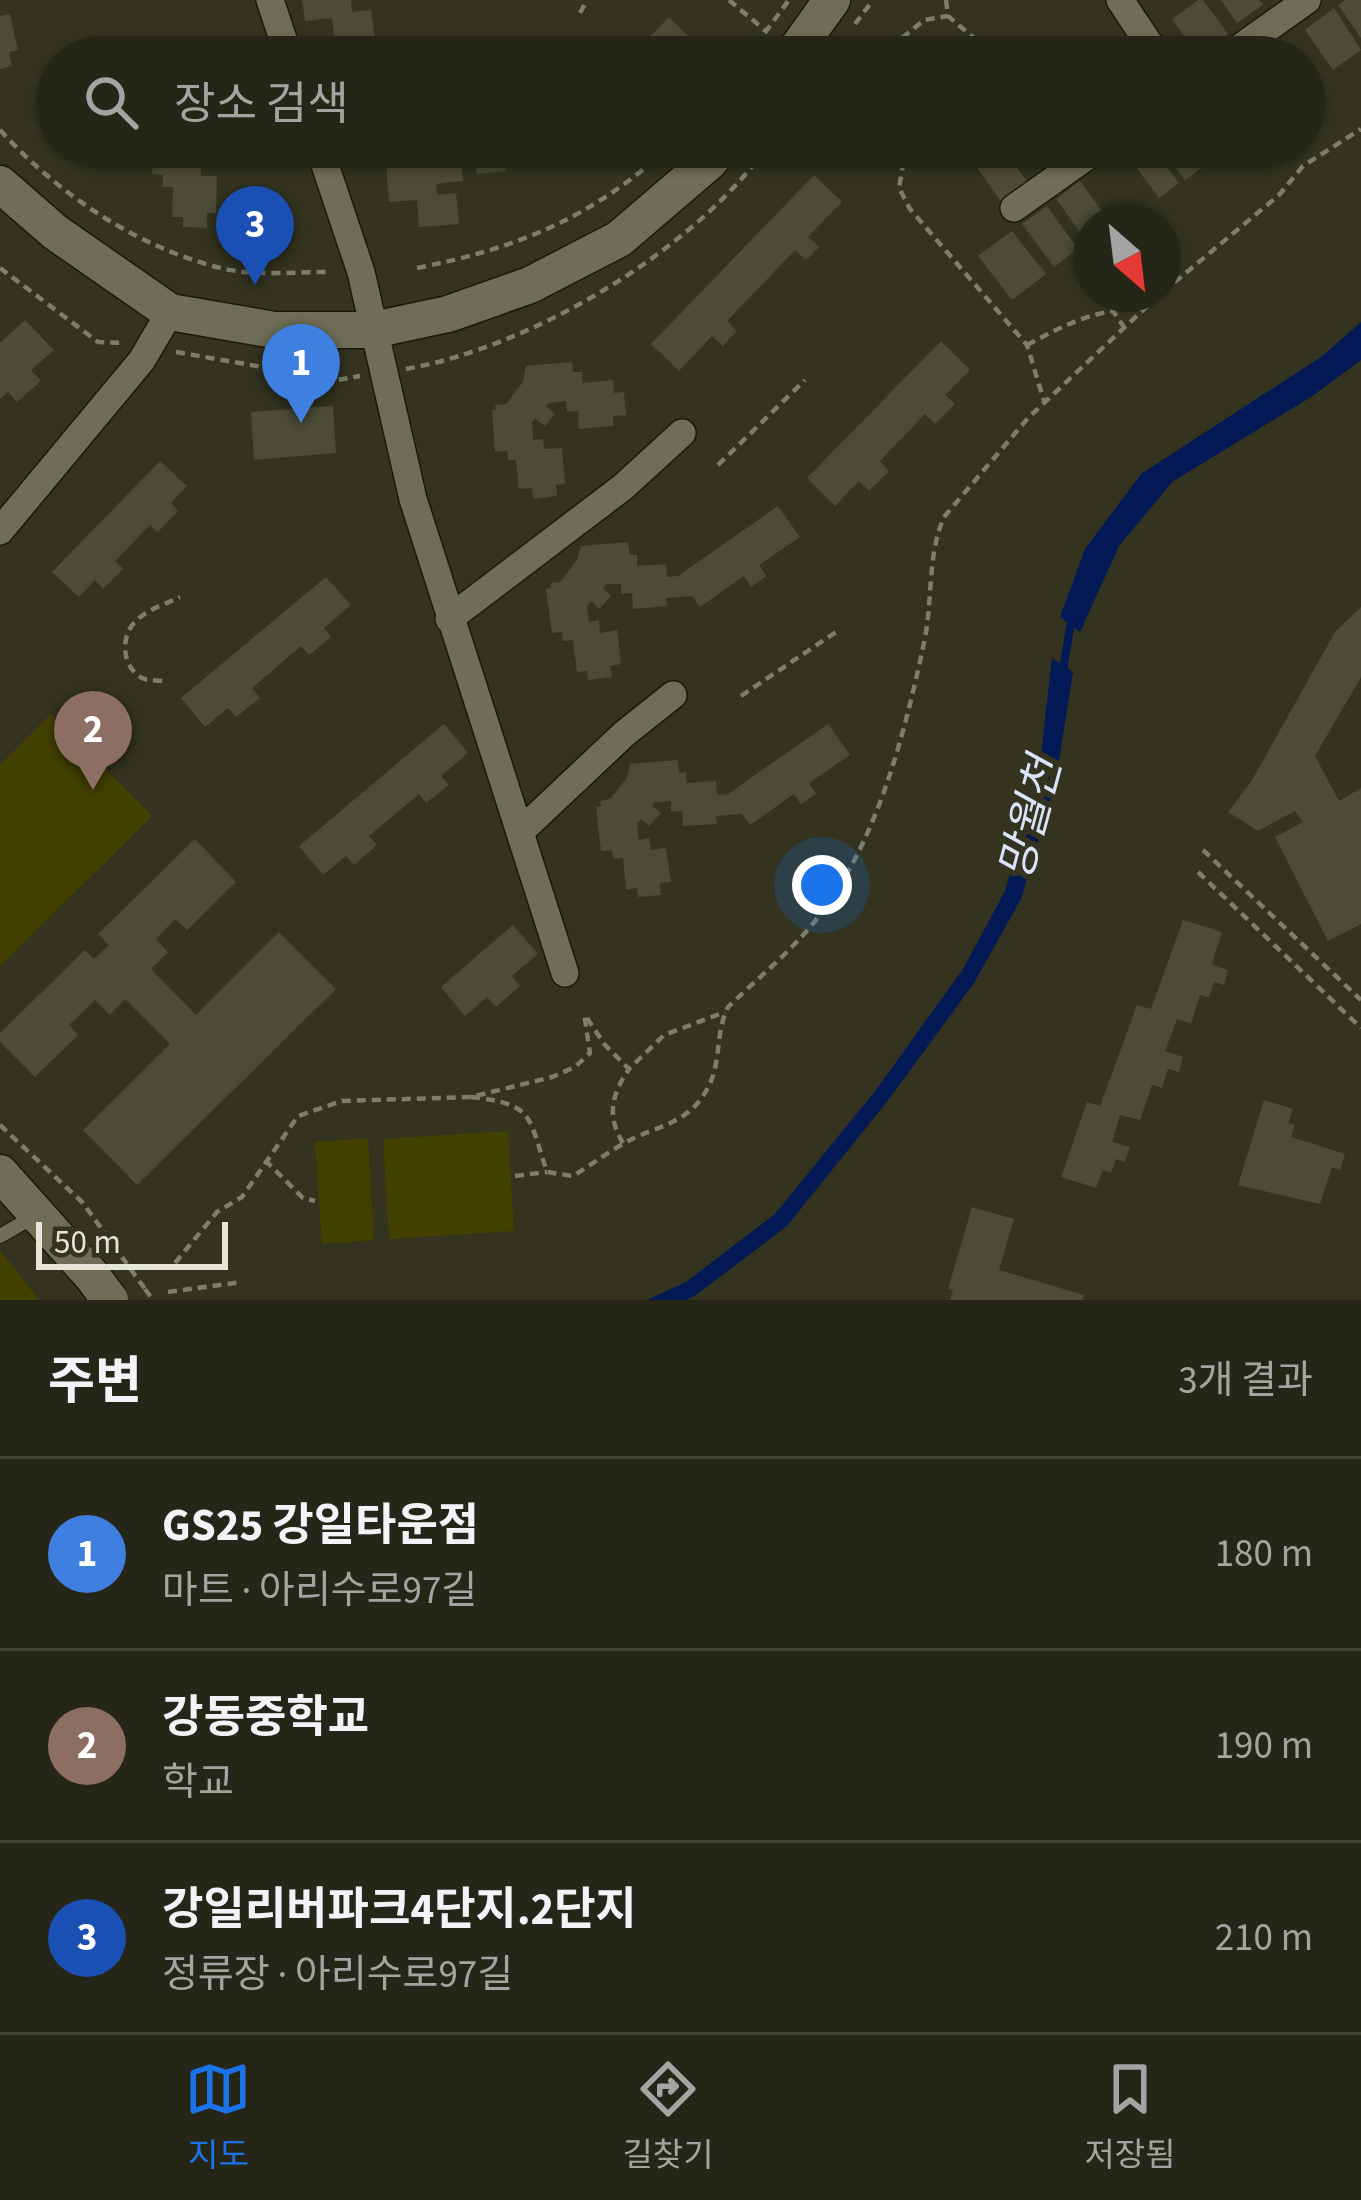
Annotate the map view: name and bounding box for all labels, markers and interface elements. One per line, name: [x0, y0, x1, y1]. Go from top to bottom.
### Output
search box: [36, 36, 1325, 168]
icon: search: [78, 69, 144, 135]
text: 장소 검색: [174, 73, 349, 137]
pin: 3: [216, 186, 294, 285]
north arrow: [1073, 204, 1181, 312]
pin: 1: [262, 324, 340, 423]
pin: 2: [54, 691, 132, 790]
water label: 망월천: [984, 746, 1079, 887]
your location: [792, 855, 852, 915]
scale bar: [36, 1216, 228, 1269]
text: 50 m: [54, 1219, 121, 1266]
text: 주변: [48, 1346, 142, 1418]
text: 3개 결과: [1178, 1353, 1313, 1409]
text: GS25 강일타운점: [162, 1494, 479, 1558]
text: 1: [77, 1526, 97, 1582]
text: 180 m: [1215, 1526, 1313, 1582]
text: 마트 · 아리수로97길: [162, 1563, 477, 1619]
text: 강동중학교: [162, 1686, 369, 1750]
text: 2: [77, 1718, 97, 1774]
text: 190 m: [1215, 1718, 1313, 1774]
text: 학교: [162, 1755, 234, 1811]
text: 강일리버파크4단지.2단지: [162, 1878, 637, 1942]
text: 3: [77, 1910, 97, 1966]
text: 210 m: [1215, 1910, 1313, 1966]
text: 정류장 · 아리수로97길: [162, 1947, 513, 2003]
tab: 지도: [185, 2056, 251, 2179]
tab: 길찾기: [622, 2056, 714, 2179]
tab: 저장됨: [1084, 2056, 1176, 2179]

